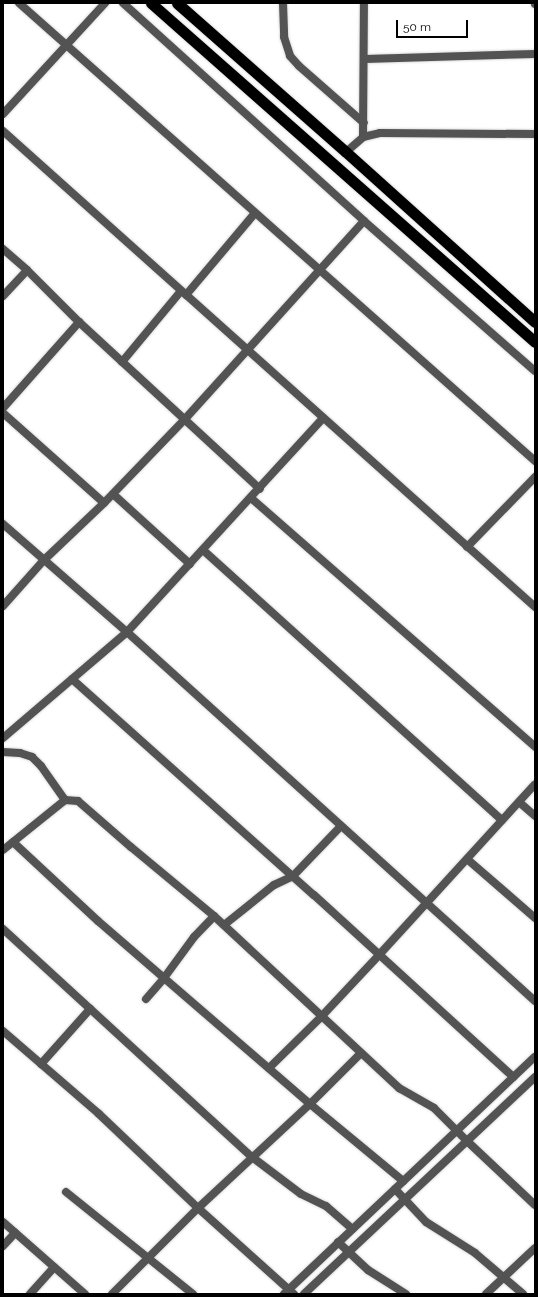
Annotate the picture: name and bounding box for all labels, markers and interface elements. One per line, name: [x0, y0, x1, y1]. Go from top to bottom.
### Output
scale bar: [398, 12, 470, 38]
text: 50 m: [403, 20, 431, 34]

